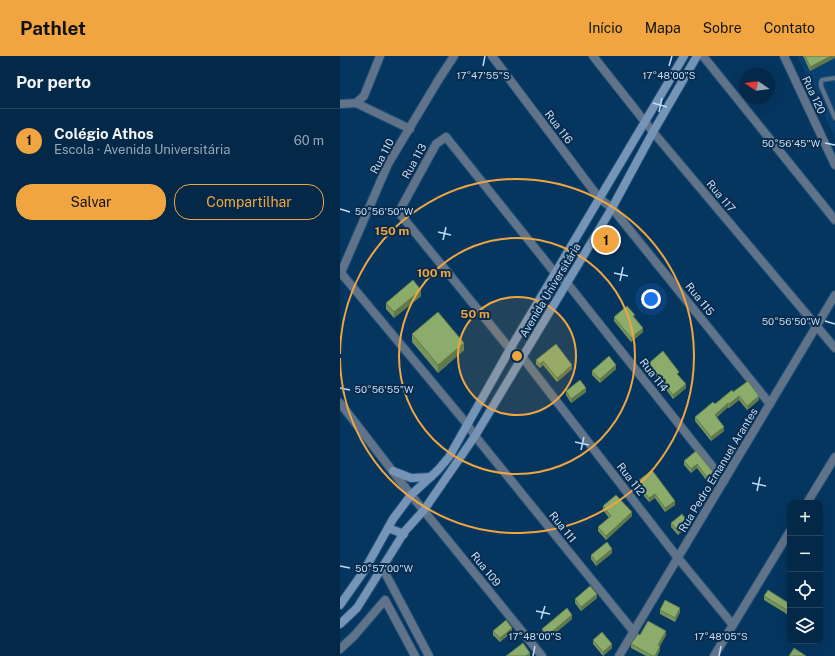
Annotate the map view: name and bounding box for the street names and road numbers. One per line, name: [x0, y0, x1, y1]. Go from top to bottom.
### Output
street label: Rua 120: [800, 74, 828, 116]
street label: Rua 116: [543, 108, 575, 146]
street label: Rua 110: [368, 136, 396, 176]
street label: Rua 113: [399, 141, 429, 181]
street label: Rua 117: [704, 178, 738, 215]
street label: Avenida Universitária: [517, 241, 583, 339]
street label: Rua 115: [683, 280, 717, 318]
street label: Rua 114: [637, 356, 671, 394]
street label: Rua Pedro Emanuel Arantes: [676, 405, 760, 534]
street label: Rua 112: [615, 460, 648, 498]
street label: Rua 111: [547, 509, 579, 545]
street label: Rua 109: [469, 549, 503, 589]

